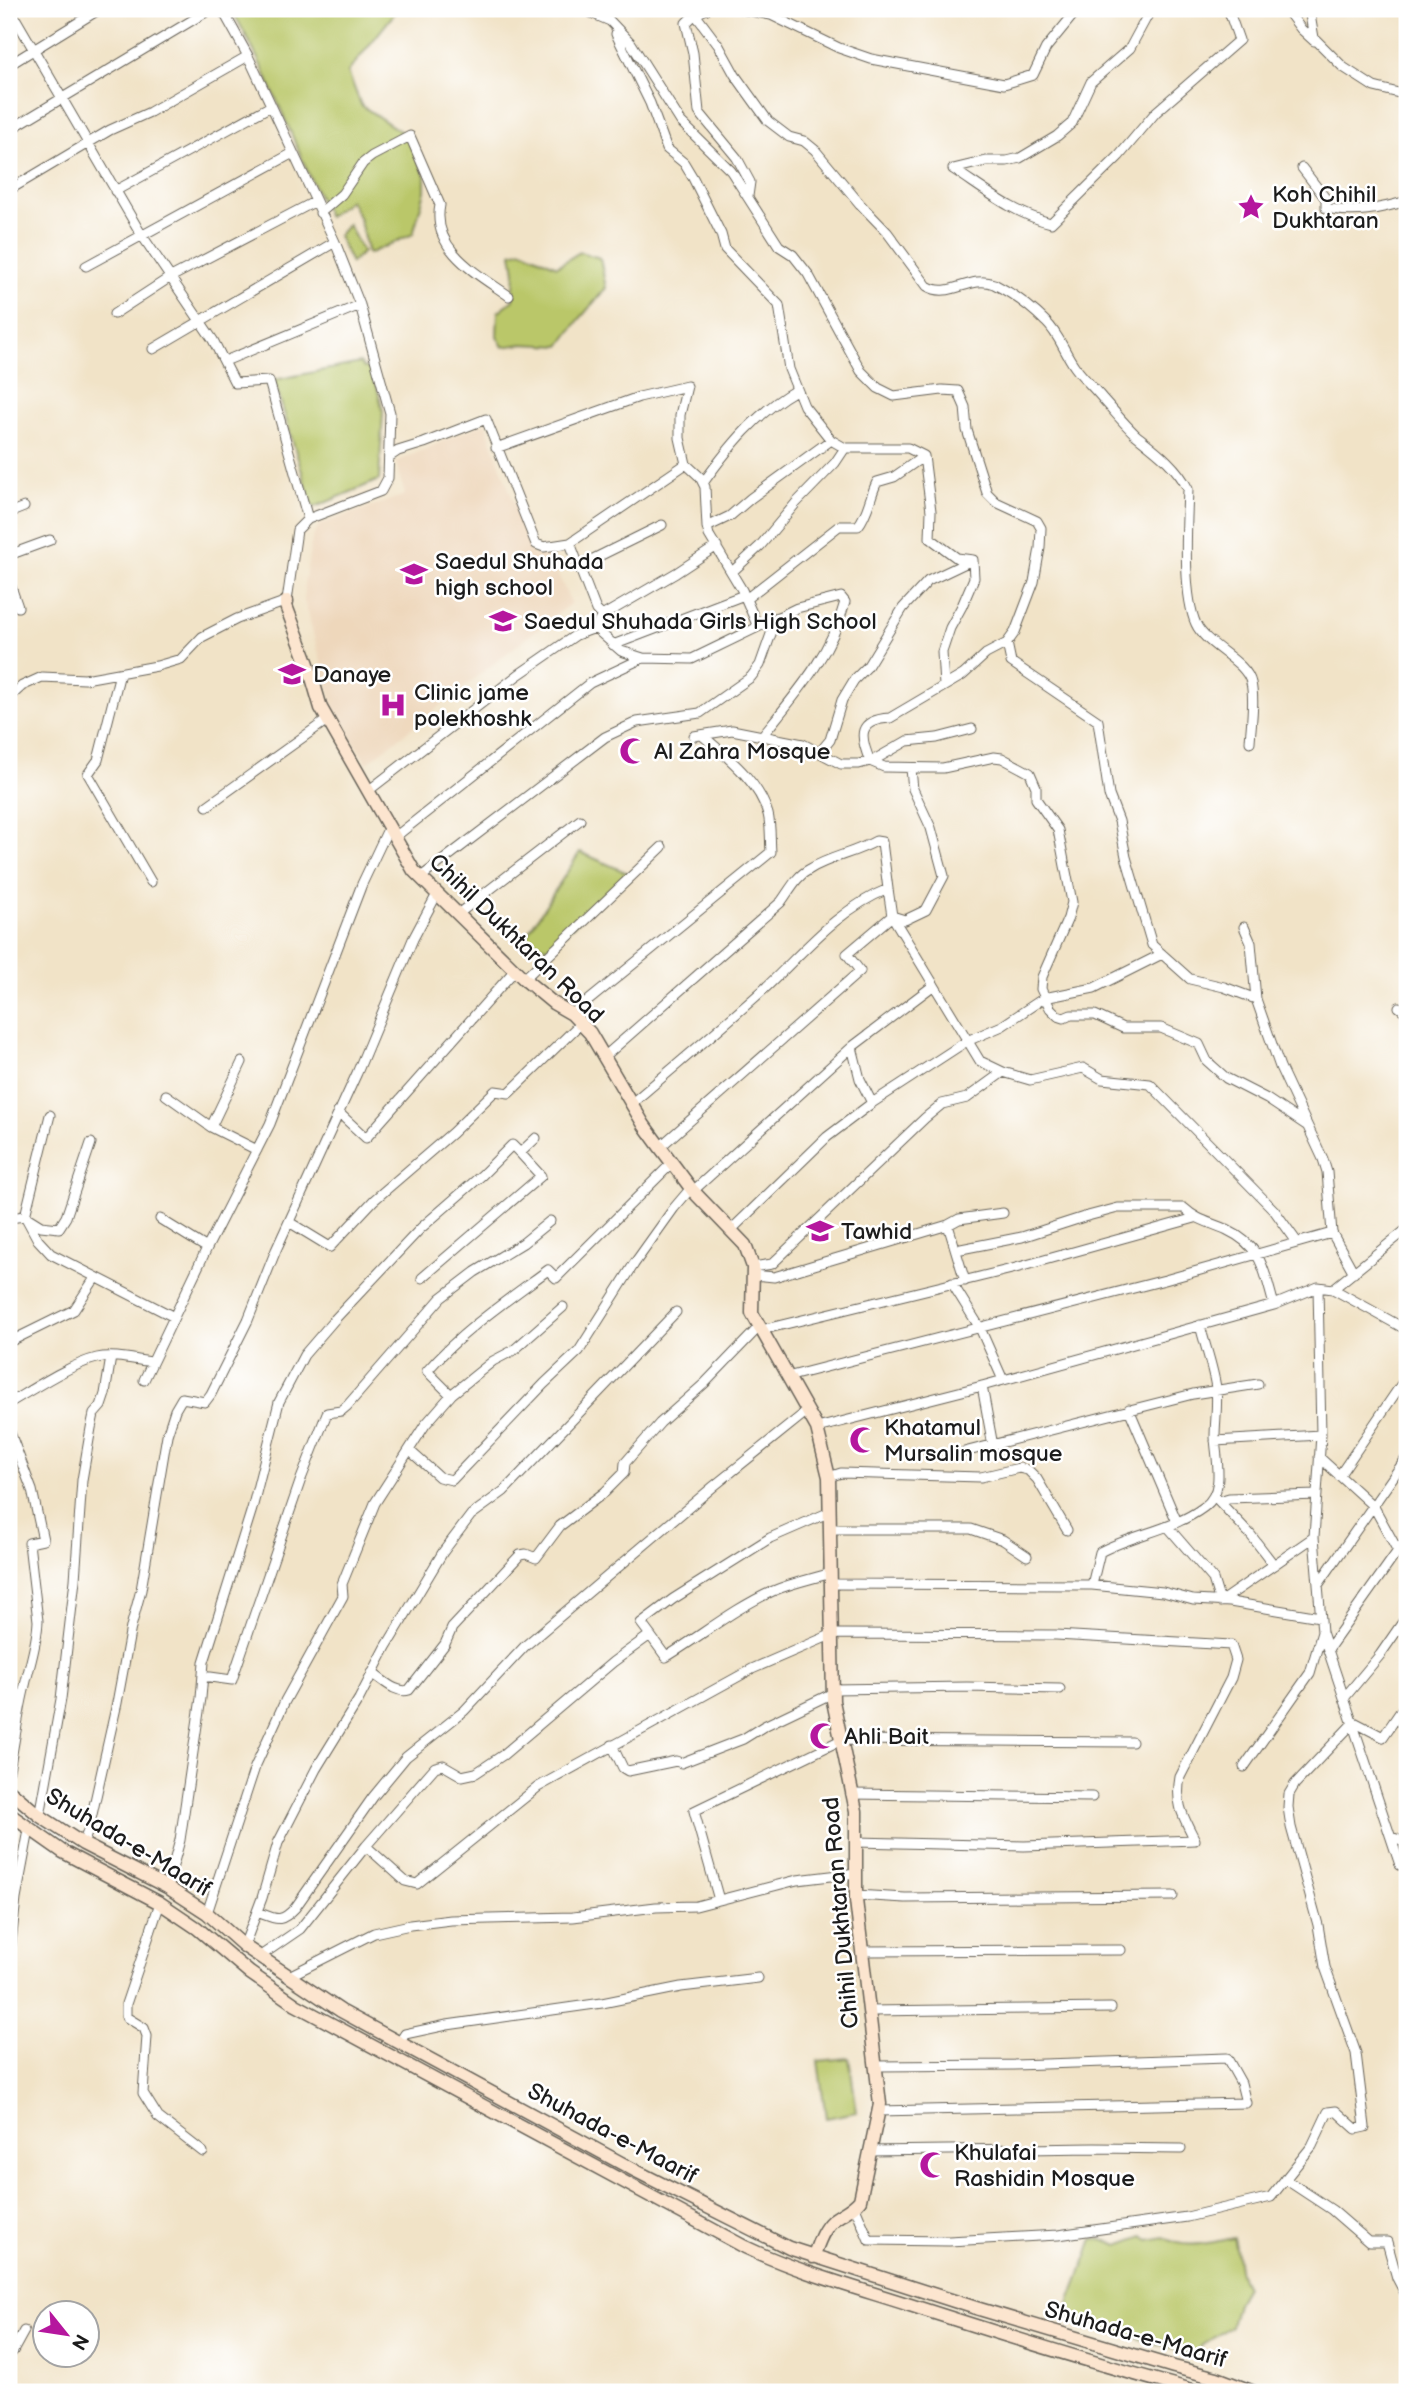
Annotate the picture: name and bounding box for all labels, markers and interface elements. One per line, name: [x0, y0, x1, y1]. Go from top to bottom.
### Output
place label: Koh Chihil Dukhtaran: [1272, 181, 1379, 235]
place icon: Koh Chihil Dukhtaran: [1236, 192, 1266, 222]
place label: Saedul Shuhada high school: [435, 548, 604, 602]
school or university icon: Saedul Shuhada high school: [399, 559, 429, 589]
school or university icon: Saedul Shuhada Girls High School: [488, 606, 518, 636]
place label: Saedul Shuhada Girls High School: [524, 608, 877, 636]
school or university icon: Danaye: [277, 659, 307, 689]
place label: Danaye: [313, 661, 391, 689]
place label: Clinic jame polekhoshk: [414, 679, 532, 733]
hospital icon: Clinic jame polekhoshk: [378, 690, 408, 720]
mosque icon: Al Zahra Mosque: [618, 736, 648, 766]
place label: Al Zahra Mosque: [654, 738, 830, 766]
street label: Chihil Dukhtaran Road: [423, 848, 610, 1030]
school or university icon: Tawhid: [805, 1216, 835, 1246]
place label: Tawhid: [841, 1218, 912, 1246]
place label: Khatamul Mursalin mosque: [884, 1414, 1062, 1468]
mosque icon: Khatamul Mursalin mosque: [848, 1425, 878, 1455]
mosque icon: Ahli Bait: [808, 1721, 838, 1751]
place label: Ahli Bait: [844, 1723, 929, 1751]
street label: Shuhada-e-Maarif: [41, 1782, 216, 1903]
street label: Chihil Dukhtaran Road: [817, 1796, 865, 2030]
street label: Shuhada-e-Maarif: [523, 2077, 702, 2190]
place label: Khulafai Rashidin Mosque: [954, 2139, 1135, 2193]
mosque icon: Khulafai Rashidin Mosque: [918, 2150, 948, 2180]
street label: Shuhada-e-Maarif: [1041, 2296, 1230, 2374]
north arrow: [32, 2300, 102, 2370]
text: N: [66, 2330, 93, 2354]

